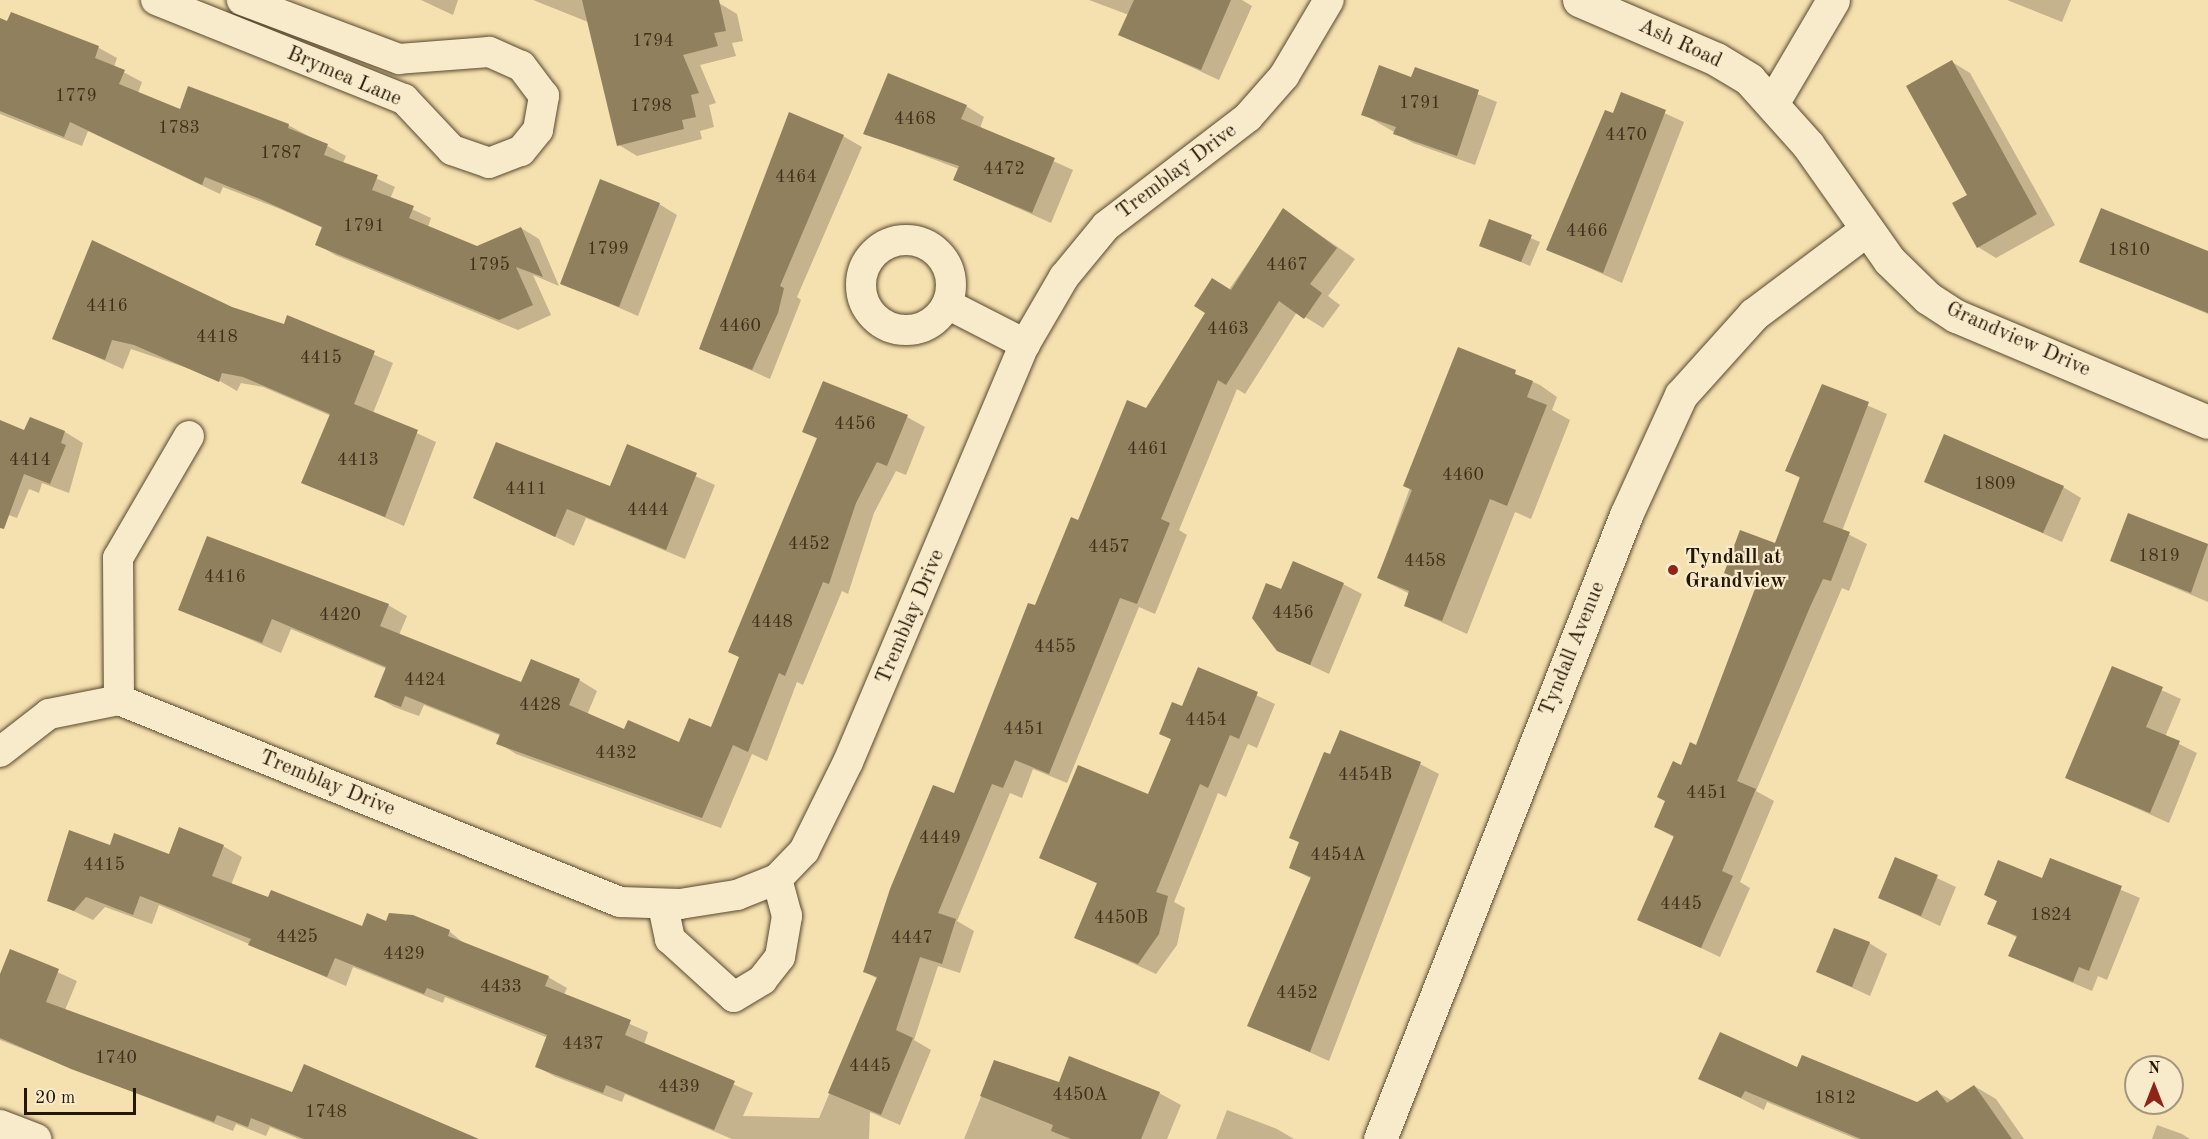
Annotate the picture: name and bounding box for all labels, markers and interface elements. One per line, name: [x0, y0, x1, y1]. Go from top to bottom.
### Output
street label: Ash Road: [1634, 14, 1726, 74]
house number: 1794: [632, 30, 674, 52]
street label: Brymea Lane: [283, 42, 405, 112]
house number: 1779: [55, 85, 97, 107]
house number: 1791: [1399, 92, 1441, 114]
house number: 1798: [630, 95, 672, 117]
house number: 4468: [894, 108, 936, 130]
house number: 1783: [158, 117, 200, 139]
street label: Tremblay Drive: [1112, 119, 1242, 225]
house number: 4470: [1605, 124, 1647, 146]
house number: 1787: [260, 142, 302, 164]
house number: 4472: [983, 158, 1025, 180]
house number: 4464: [775, 166, 817, 188]
house number: 1791: [343, 215, 385, 237]
house number: 4466: [1566, 220, 1608, 242]
house number: 1799: [587, 238, 629, 260]
house number: 1810: [2108, 239, 2150, 261]
house number: 1795: [468, 254, 510, 276]
house number: 4467: [1266, 254, 1308, 276]
house number: 4416: [86, 295, 128, 317]
street label: Grandview Drive: [1942, 297, 2094, 383]
house number: 4460: [719, 315, 761, 337]
house number: 4463: [1207, 318, 1249, 340]
house number: 4418: [196, 326, 238, 348]
house number: 4415: [300, 347, 342, 369]
house number: 4456: [834, 413, 876, 435]
house number: 4461: [1127, 438, 1169, 460]
house number: 4414: [9, 449, 51, 471]
house number: 4413: [337, 449, 379, 471]
house number: 4460: [1442, 464, 1484, 486]
house number: 1809: [1974, 473, 2016, 495]
house number: 4411: [505, 478, 547, 500]
house number: 4444: [627, 499, 669, 521]
house number: 4452: [788, 533, 830, 555]
house number: 4457: [1088, 536, 1130, 558]
place label: Tyndall at Grandview: [1685, 545, 1786, 595]
house number: 1819: [2138, 545, 2180, 567]
street label: Tremblay Drive: [871, 546, 951, 688]
house number: 4458: [1404, 550, 1446, 572]
marker: Tyndall at Grandview: [1666, 563, 1680, 577]
house number: 4416: [204, 566, 246, 588]
street label: Tyndall Avenue: [1535, 578, 1611, 720]
house number: 4456: [1272, 602, 1314, 624]
house number: 4420: [319, 604, 361, 626]
house number: 4448: [751, 611, 793, 633]
house number: 4455: [1034, 636, 1076, 658]
house number: 4424: [404, 669, 446, 691]
house number: 4428: [519, 694, 561, 716]
house number: 4454: [1185, 709, 1227, 731]
house number: 4451: [1003, 718, 1045, 740]
house number: 4432: [595, 742, 637, 764]
street label: Tremblay Drive: [256, 745, 398, 823]
house number: 4454B: [1338, 764, 1392, 786]
house number: 4451: [1686, 782, 1728, 804]
house number: 4449: [919, 827, 961, 849]
house number: 4454A: [1310, 844, 1366, 866]
house number: 4415: [83, 854, 125, 876]
house number: 4445: [1660, 893, 1702, 915]
house number: 1824: [2030, 904, 2072, 926]
house number: 4450B: [1094, 907, 1148, 929]
house number: 4425: [276, 926, 318, 948]
house number: 4447: [891, 927, 933, 949]
house number: 4429: [383, 943, 425, 965]
house number: 4433: [480, 976, 522, 998]
house number: 4452: [1276, 982, 1318, 1004]
house number: 4437: [562, 1033, 604, 1055]
house number: 1740: [95, 1047, 137, 1069]
house number: 4445: [849, 1055, 891, 1077]
north arrow: [2124, 1055, 2184, 1115]
text: N: [2148, 1061, 2160, 1077]
scale bar: [27, 1076, 140, 1114]
house number: 4439: [658, 1076, 700, 1098]
house number: 4450A: [1052, 1084, 1108, 1106]
house number: 1812: [1814, 1087, 1856, 1109]
text: 20 m: [35, 1089, 75, 1107]
house number: 1748: [305, 1101, 347, 1123]

